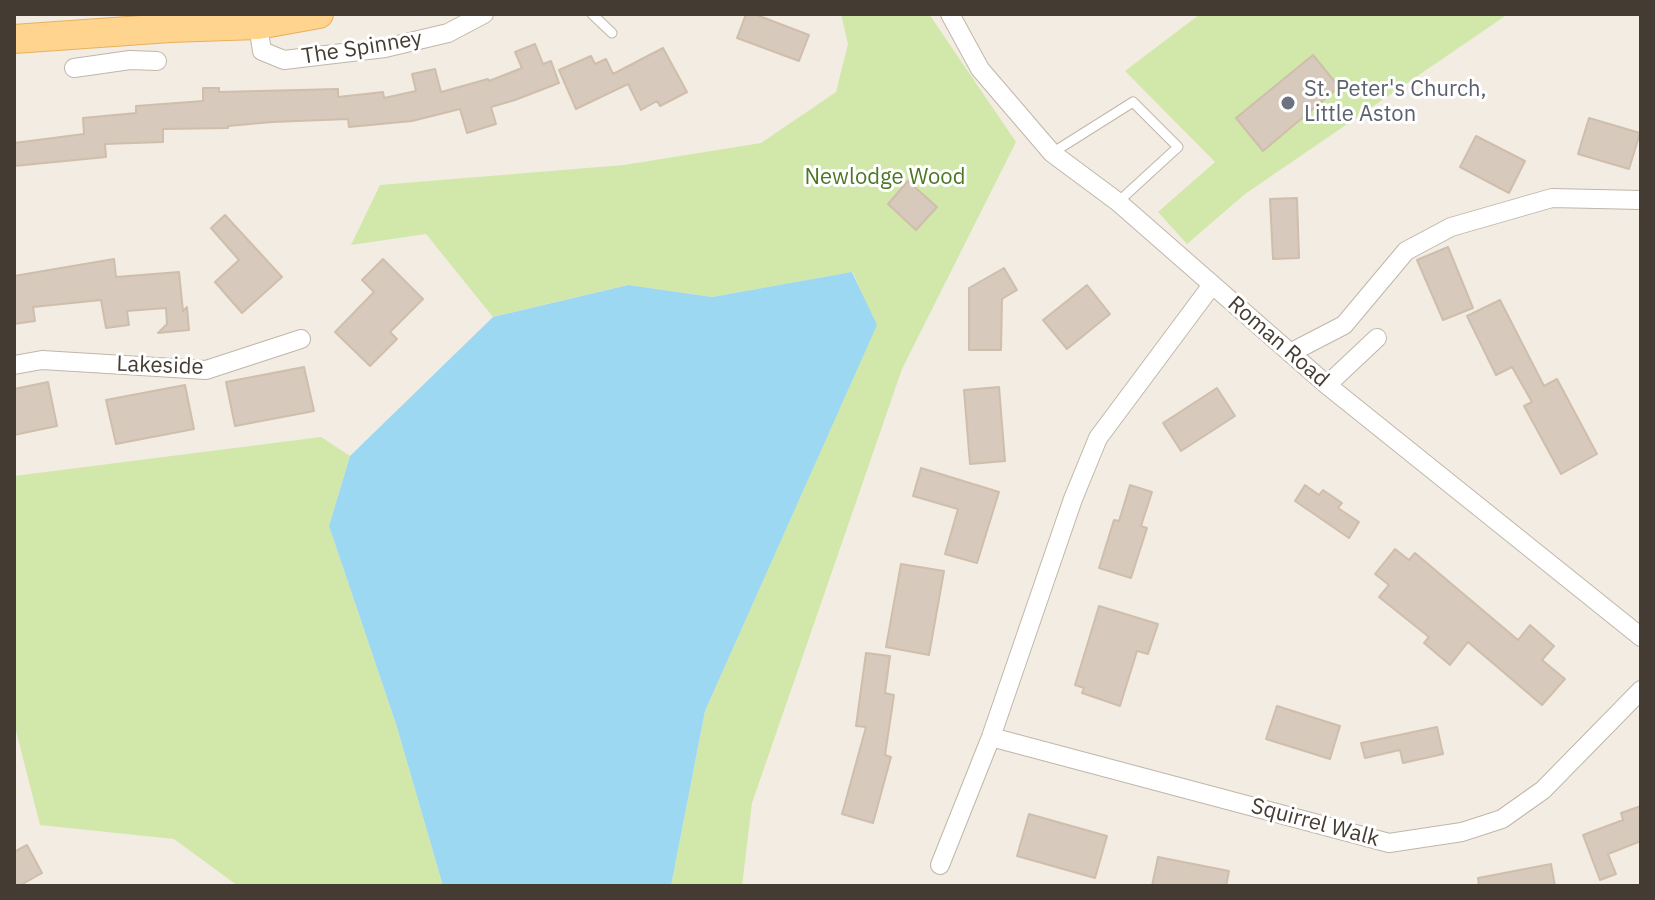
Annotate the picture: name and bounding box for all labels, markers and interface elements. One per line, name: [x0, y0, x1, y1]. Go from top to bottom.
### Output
street label: The Spinney: [300, 25, 424, 71]
place label: St. Peter's Church, Little Aston: [1304, 77, 1486, 128]
marker: St. Peter's Church, Little Aston: [1279, 94, 1297, 112]
park label: Newlodge Wood: [805, 165, 965, 191]
street label: Roman Road: [1222, 291, 1334, 393]
street label: Lakeside: [116, 351, 204, 381]
street label: Squirrel Walk: [1248, 793, 1382, 853]

